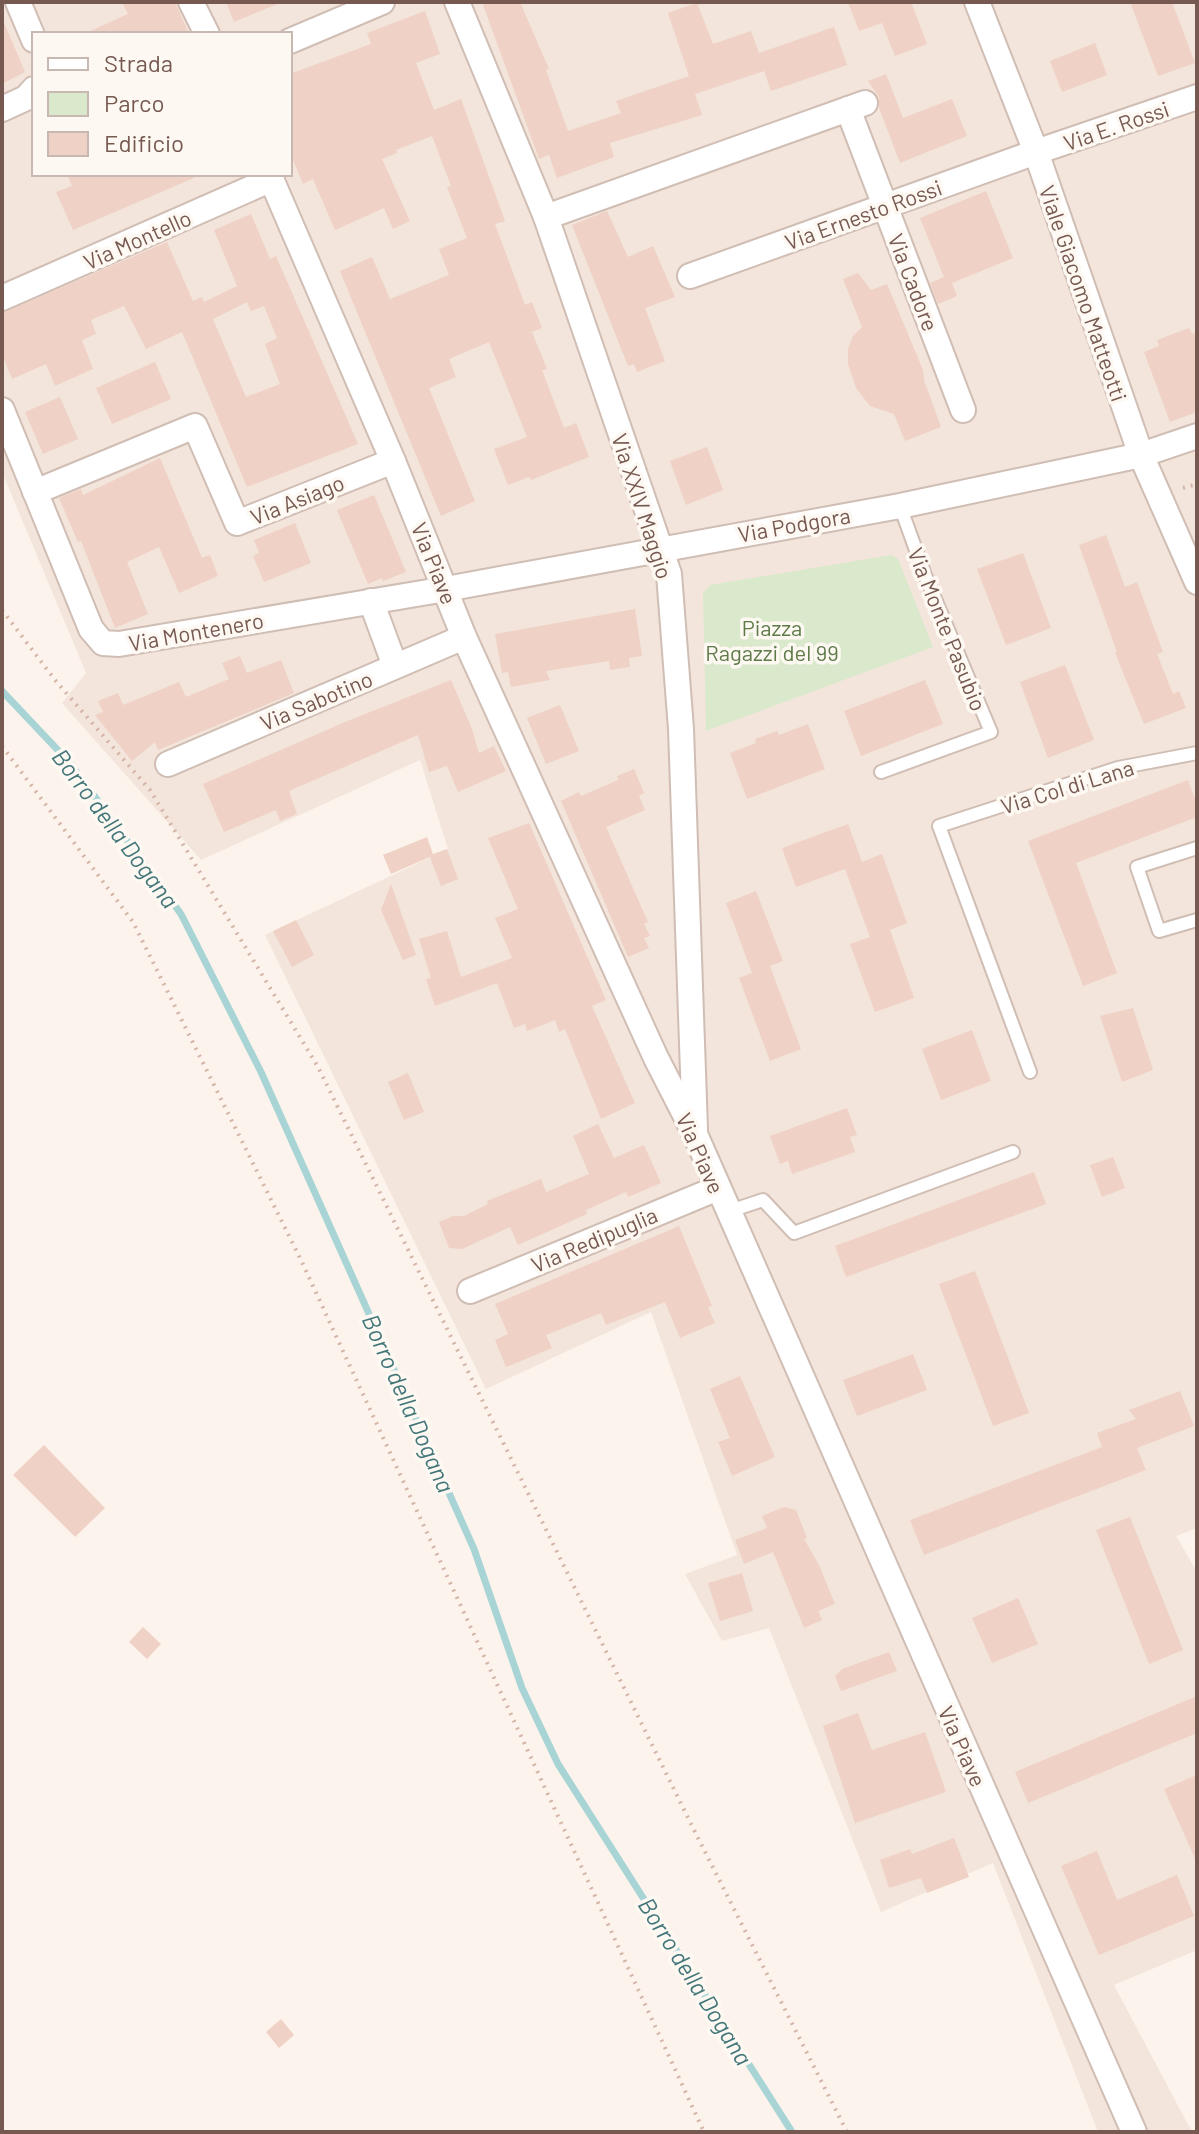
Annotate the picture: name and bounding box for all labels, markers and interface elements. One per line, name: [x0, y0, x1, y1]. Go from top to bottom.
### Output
legend: [32, 32, 292, 176]
text: Strada: [104, 48, 173, 77]
text: Parco: [104, 88, 165, 117]
street label: Via E. Rossi: [1060, 95, 1172, 155]
text: Edificio: [104, 128, 184, 157]
street label: Via Ernesto Rossi: [781, 174, 945, 254]
street label: Viale Giacomo Matteotti: [1035, 181, 1133, 405]
street label: Via Montello: [79, 204, 195, 274]
street label: Via Cadore: [884, 230, 944, 334]
street label: Via XXIV Maggio: [607, 430, 679, 582]
street label: Via Asiago: [246, 468, 348, 530]
street label: Via Podgora: [736, 501, 852, 547]
street label: Via Piave: [407, 518, 463, 608]
street label: Via Monte Pasubio: [903, 544, 993, 714]
street label: Via Montenero: [127, 606, 265, 656]
park label: Piazza Ragazzi del 99: [705, 614, 839, 665]
street label: Via Sabotino: [256, 665, 376, 735]
water label: Borro della Dogana: [47, 743, 185, 913]
street label: Via Col di Lana: [997, 753, 1137, 819]
street label: Via Piave: [672, 1109, 730, 1197]
street label: Via Redipuglia: [527, 1201, 661, 1277]
water label: Borro della Dogana: [357, 1309, 461, 1497]
street label: Via Piave: [934, 1702, 992, 1790]
water label: Borro della Dogana: [633, 1892, 759, 2070]

